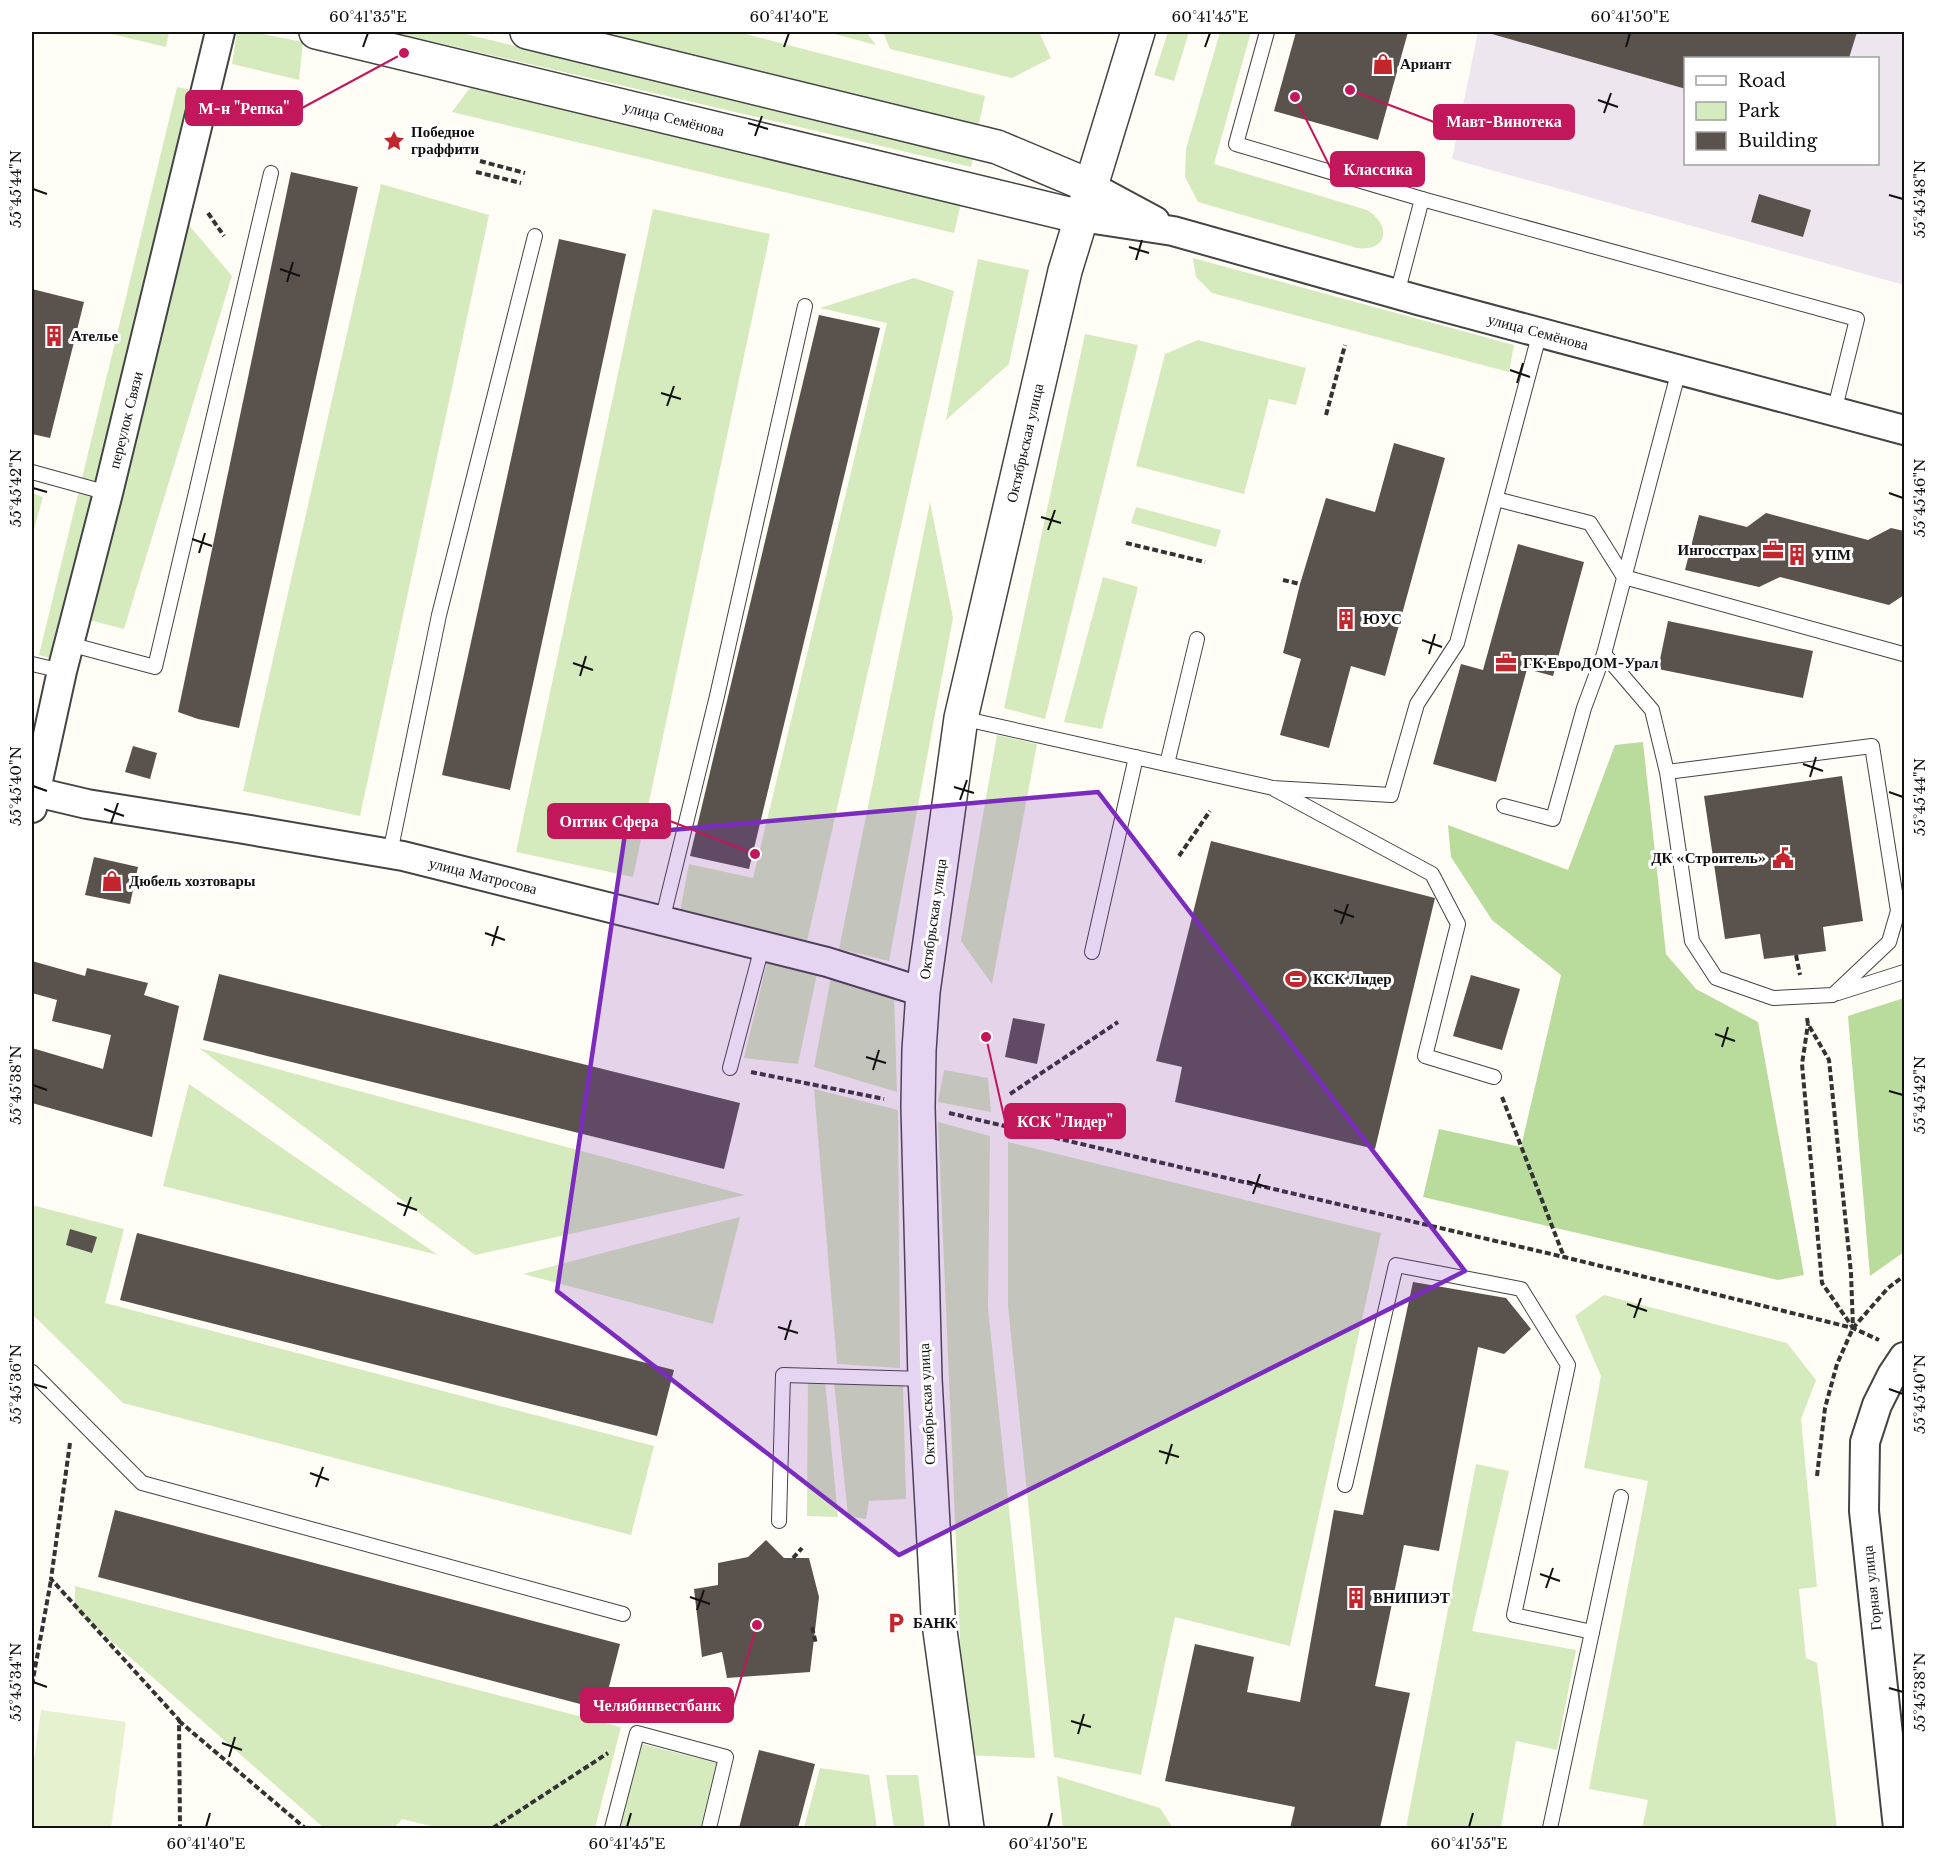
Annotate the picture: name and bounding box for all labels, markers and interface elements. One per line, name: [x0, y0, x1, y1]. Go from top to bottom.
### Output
text: 60°41'35"E: [329, 7, 407, 26]
text: 60°41'40"E: [749, 7, 829, 26]
text: 60°41'45"E: [1172, 7, 1249, 26]
text: 60°41'50"E: [1591, 7, 1670, 26]
shop icon: Ариант: [1371, 52, 1395, 76]
place label: Ариант: [1400, 54, 1452, 73]
legend: [1684, 57, 1879, 165]
text: Road: [1738, 70, 1786, 92]
callout: М-н "Репка": [186, 91, 302, 125]
street label: улица Семёнова: [622, 97, 727, 140]
text: М-н "Репка": [199, 98, 289, 118]
text: Park: [1738, 100, 1780, 122]
callout: Мавт-Винотека: [1434, 105, 1574, 139]
text: Мавт-Винотека: [1446, 111, 1562, 131]
place label: Победное граффити: [411, 122, 479, 158]
place icon: Победное граффити: [382, 129, 406, 153]
text: Building: [1738, 130, 1817, 152]
text: 55°45'44"N: [6, 150, 25, 228]
callout: Классика: [1331, 152, 1424, 186]
text: Классика: [1344, 159, 1412, 179]
text: 55°45'48"N: [1910, 160, 1929, 238]
street label: улица Семёнова: [1486, 309, 1591, 354]
building icon: Ателье: [42, 324, 66, 348]
place label: Ателье: [71, 326, 118, 345]
street label: переулок Связи: [104, 369, 147, 471]
street label: Октябрьская улица: [1002, 381, 1048, 504]
text: 55°45'42"N: [6, 449, 25, 527]
text: 55°45'46"N: [1910, 458, 1929, 538]
office icon: Ингосстрах: [1761, 538, 1785, 562]
place label: Ингосстрах: [1678, 540, 1756, 559]
building icon: УПМ: [1785, 543, 1809, 567]
place label: УПМ: [1814, 545, 1851, 564]
building icon: ЮУС: [1334, 607, 1358, 631]
place label: ЮУС: [1363, 609, 1402, 628]
office icon: ГК ЕвроДОМ-Урал: [1494, 651, 1518, 675]
place label: ГК ЕвроДОМ-Урал: [1523, 653, 1659, 672]
text: 55°45'40"N: [6, 746, 25, 826]
text: 55°45'44"N: [1910, 758, 1929, 836]
callout: Оптик Сфера: [548, 804, 670, 838]
text: Оптик Сфера: [560, 811, 658, 831]
public building icon: ДК «Строитель»: [1771, 846, 1795, 870]
place label: ДК «Строитель»: [1651, 848, 1766, 867]
street label: улица Матросова: [427, 853, 539, 898]
street label: Октябрьская улица: [915, 857, 950, 981]
shop icon: Дюбель хозтовары: [100, 869, 124, 893]
place label: Дюбель хозтовары: [129, 871, 256, 890]
sports icon: КСК Лидер: [1284, 967, 1308, 991]
place label: КСК Лидер: [1313, 969, 1392, 988]
text: 55°45'38"N: [6, 1045, 25, 1125]
text: 55°45'42"N: [1910, 1056, 1929, 1134]
callout: КСК "Лидер": [1005, 1104, 1125, 1138]
text: КСК "Лидер": [1017, 1111, 1113, 1131]
street label: Октябрьская улица: [914, 1342, 939, 1465]
text: 55°45'36"N: [6, 1344, 25, 1424]
text: 55°45'40"N: [1910, 1354, 1929, 1434]
street label: Горная улица: [1858, 1544, 1885, 1631]
building icon: ВНИПИЭТ: [1344, 1586, 1368, 1610]
place label: ВНИПИЭТ: [1373, 1588, 1450, 1607]
parking icon: БАНК: [884, 1611, 908, 1635]
place label: БАНК: [913, 1613, 956, 1632]
text: 55°45'34"N: [6, 1642, 25, 1722]
text: 55°45'38"N: [1910, 1652, 1929, 1732]
callout: Челябинвестбанк: [581, 1688, 733, 1722]
text: Челябинвестбанк: [593, 1695, 722, 1715]
text: 60°41'40"E: [166, 1834, 246, 1853]
text: 60°41'45"E: [589, 1834, 666, 1853]
text: 60°41'50"E: [1009, 1834, 1088, 1853]
text: 60°41'55"E: [1431, 1834, 1508, 1853]

